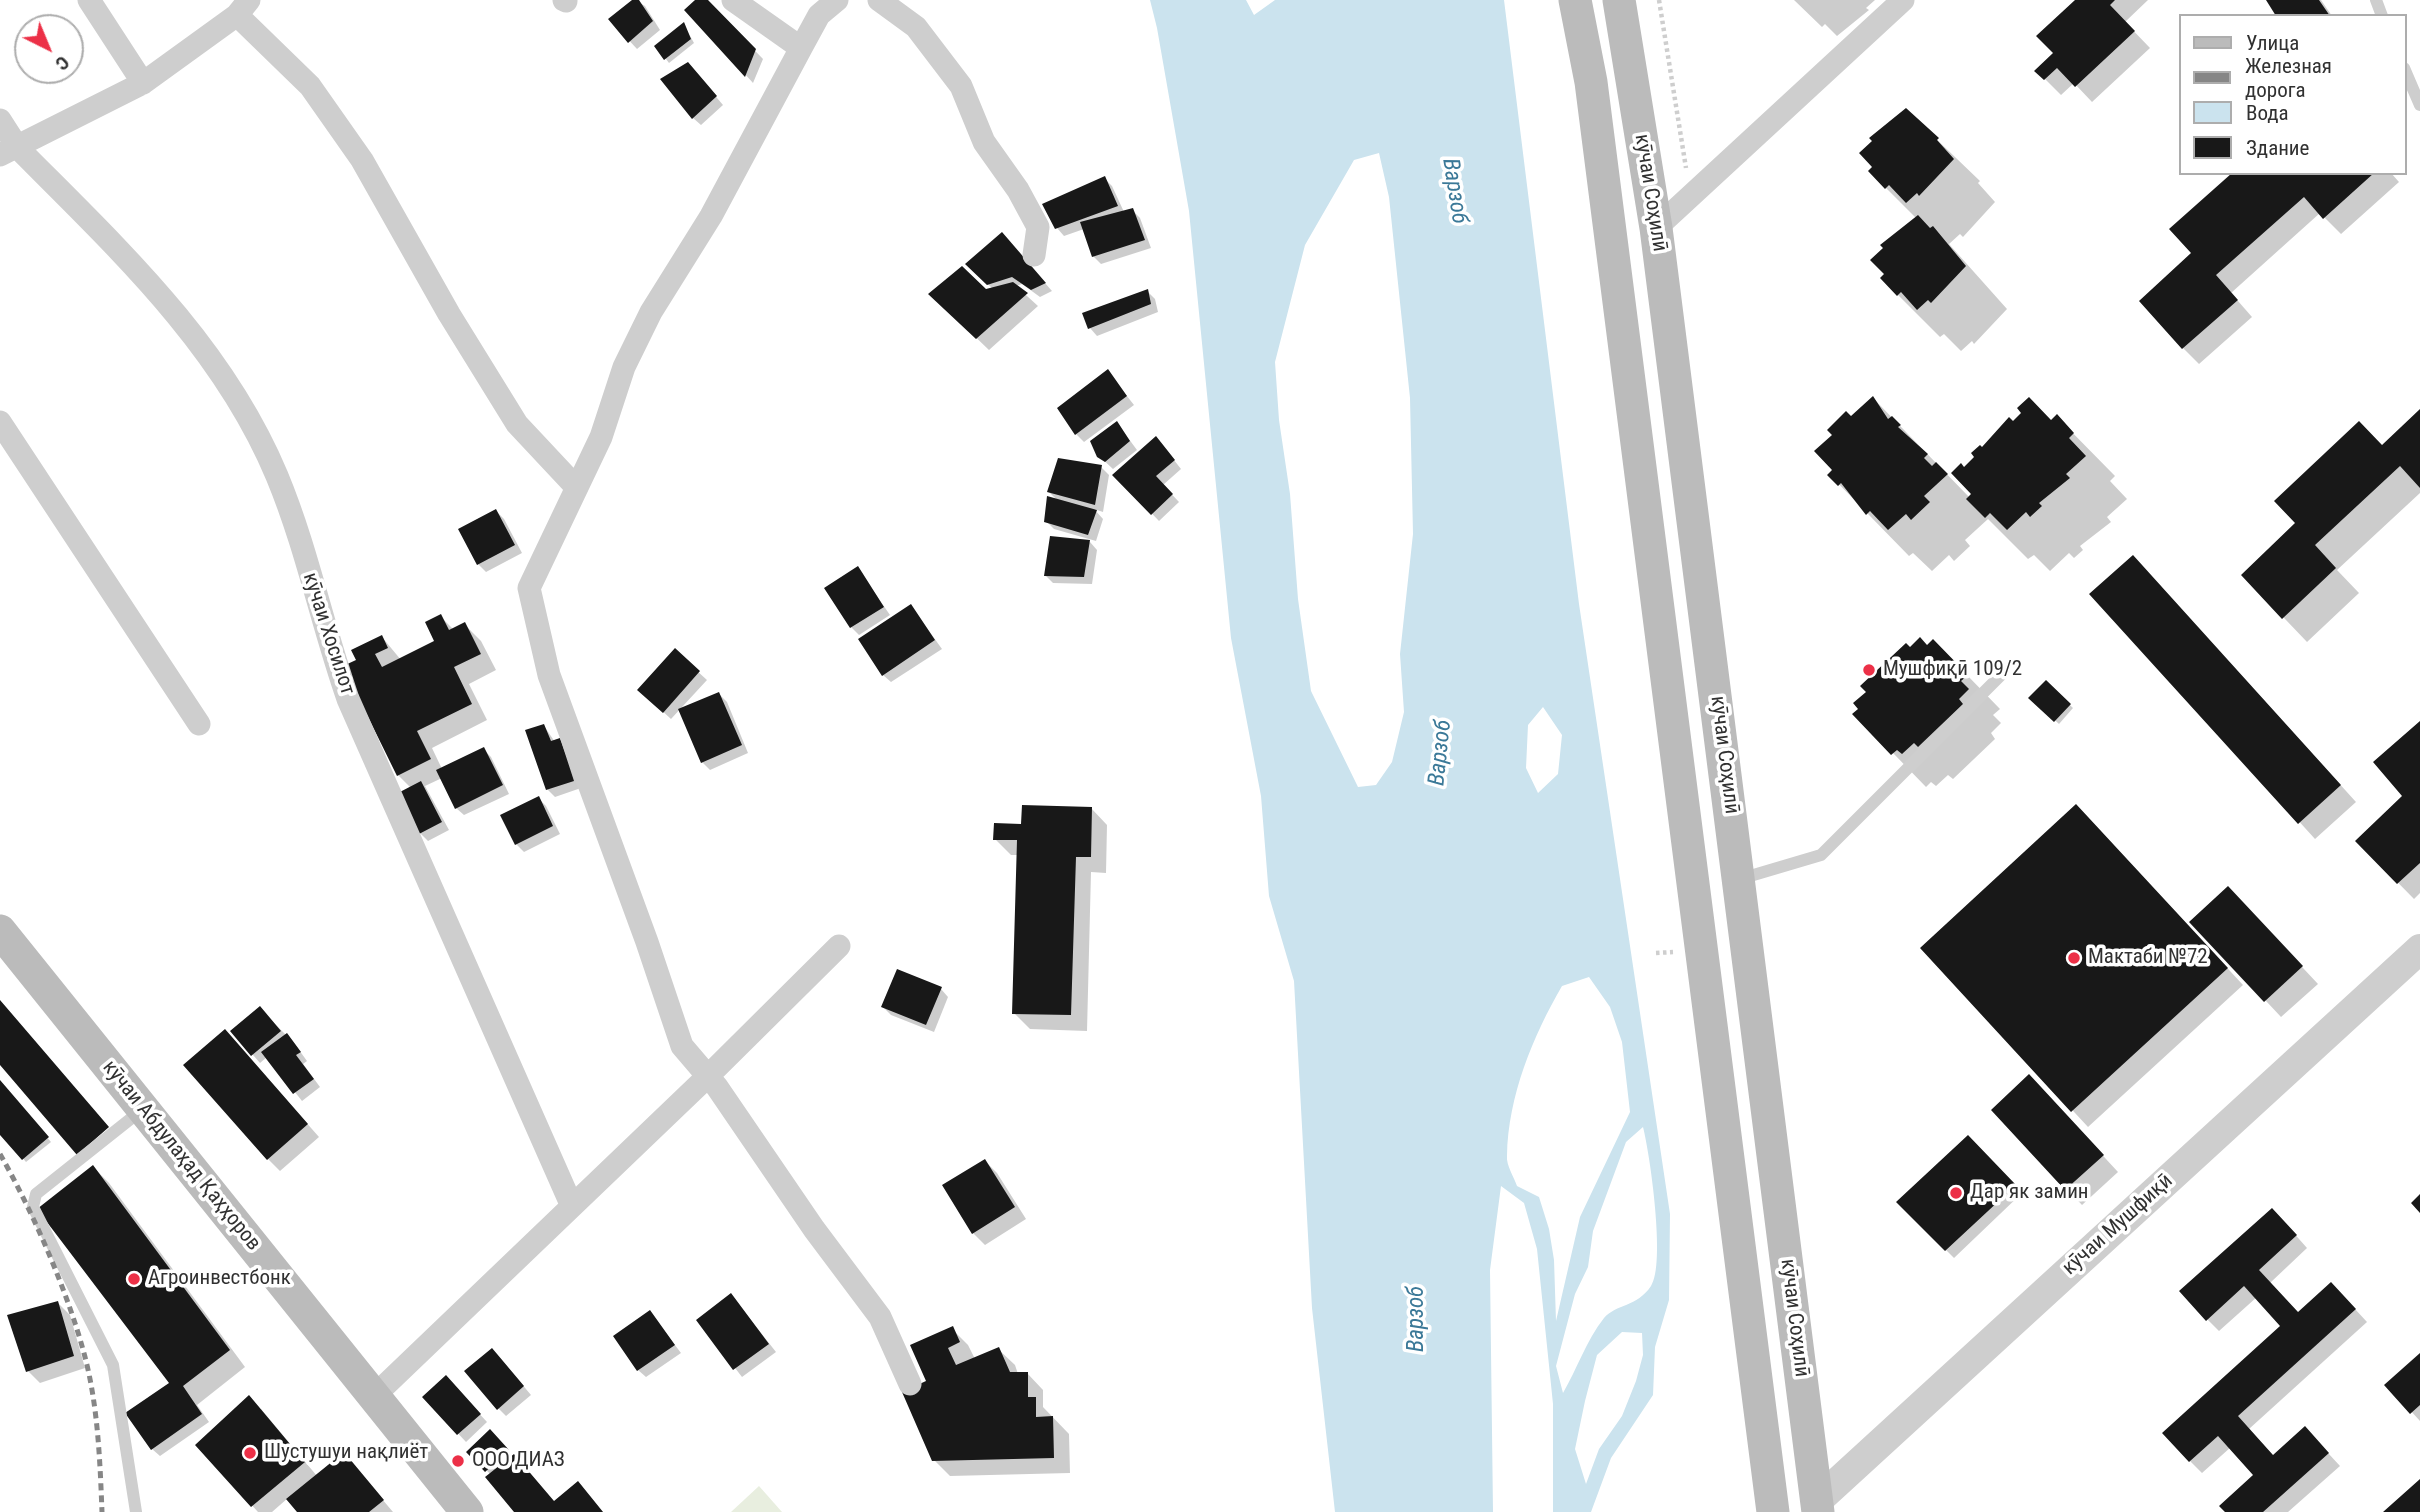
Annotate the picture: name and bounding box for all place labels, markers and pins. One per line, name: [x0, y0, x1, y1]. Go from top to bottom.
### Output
place label: Мушфиқӣ 109/2: [1883, 657, 2022, 683]
marker: Мушфиқӣ 109/2: [1861, 662, 1877, 678]
place label: Мактаби №72: [2088, 945, 2208, 971]
marker: Мактаби №72: [2066, 950, 2082, 966]
place label: Дар як замин: [1970, 1180, 2089, 1206]
marker: Дар як замин: [1948, 1185, 1964, 1201]
place label: Агроинвестбонк: [148, 1266, 291, 1292]
marker: Агроинвестбонк: [126, 1271, 142, 1287]
place label: Шустушуи нақлиёт: [264, 1440, 428, 1466]
marker: Шустушуи нақлиёт: [242, 1445, 258, 1461]
place label: ООО ДИАЗ: [472, 1448, 565, 1474]
marker: ООО ДИАЗ: [450, 1453, 466, 1469]

